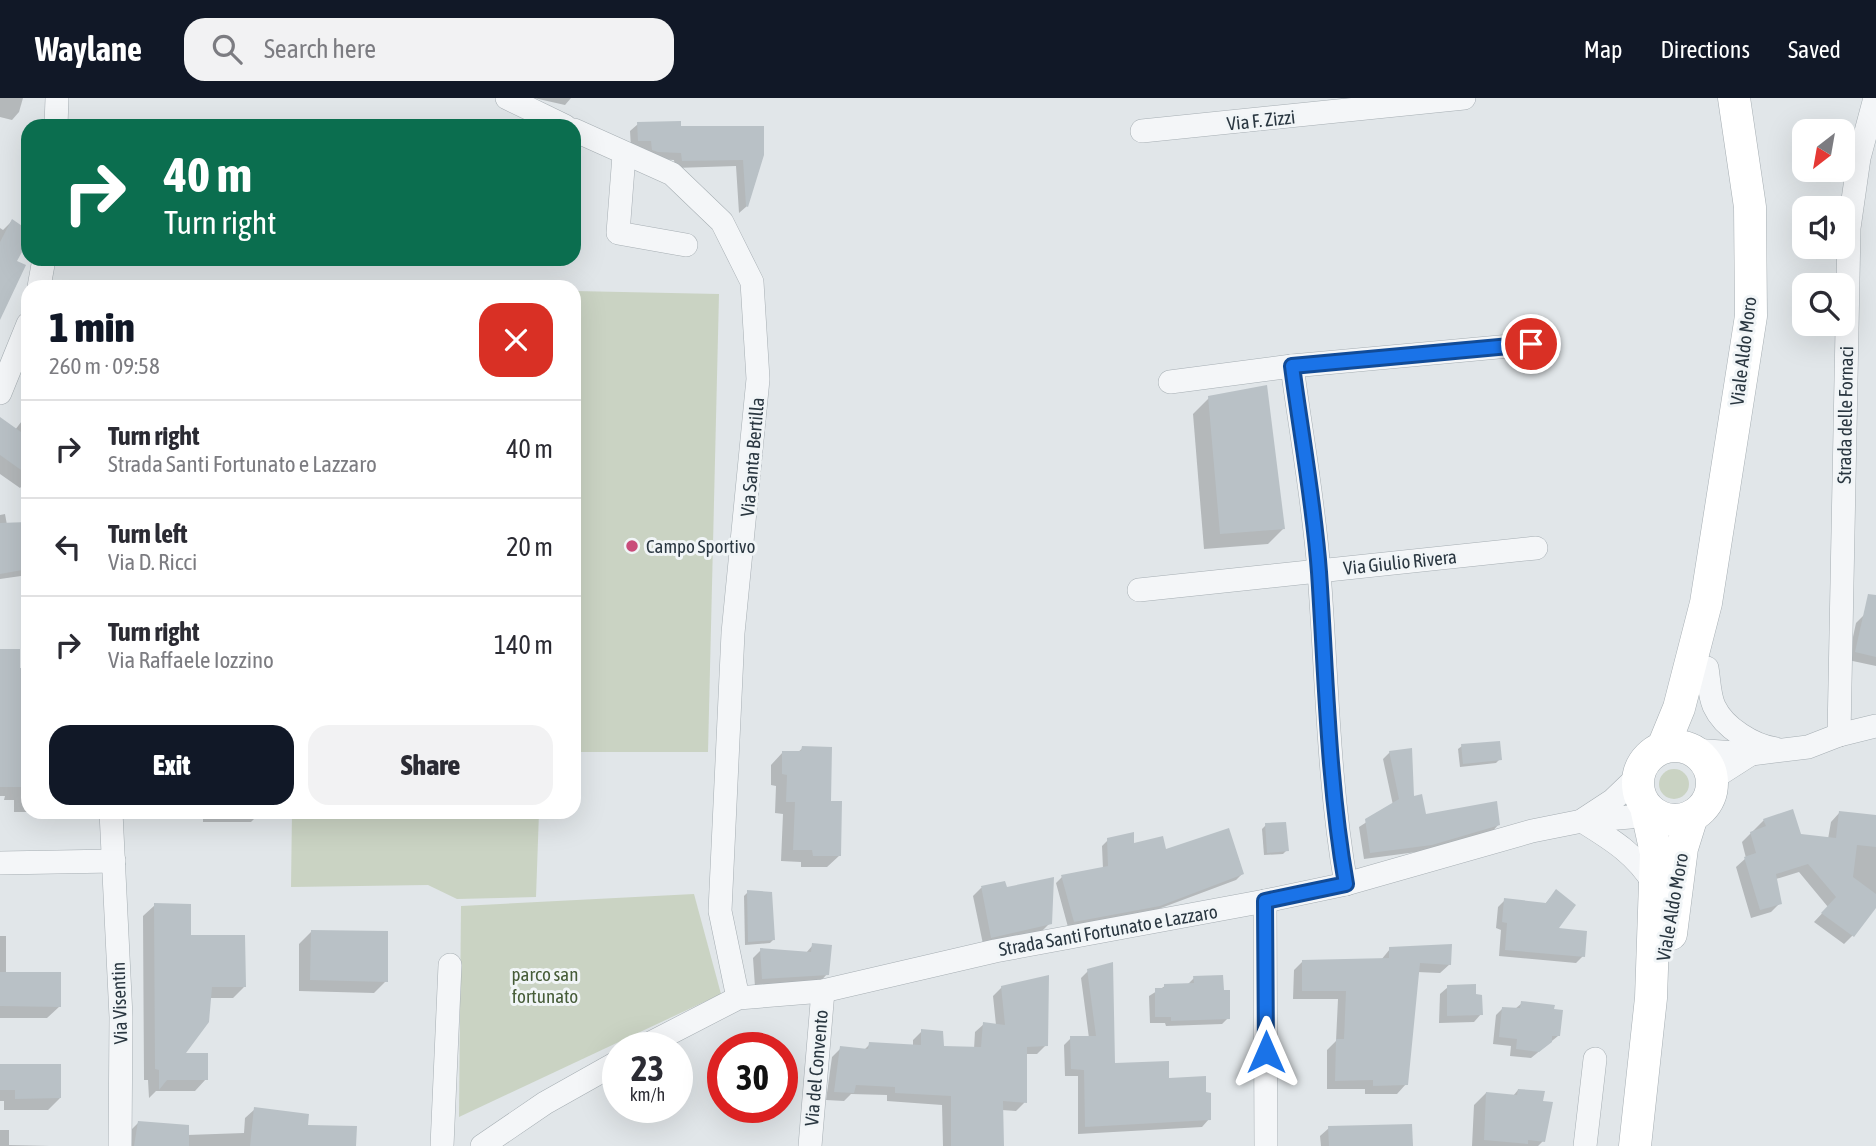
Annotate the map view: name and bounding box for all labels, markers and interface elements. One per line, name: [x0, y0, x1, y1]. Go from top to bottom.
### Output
search box: [184, 18, 674, 81]
text: Waylane: [35, 30, 142, 68]
icon: search: [208, 30, 246, 68]
text: Search here: [264, 34, 376, 64]
text: Map: [1584, 36, 1622, 63]
text: Directions: [1660, 36, 1750, 63]
text: Saved: [1788, 36, 1841, 63]
street label: Via F. Zizzi: [1226, 105, 1296, 135]
north arrow: [1792, 119, 1855, 182]
map controls: [1792, 119, 1855, 336]
text: 40 m: [164, 146, 252, 202]
icon: right: [49, 147, 140, 238]
button: sound: [1792, 196, 1855, 259]
text: Turn right: [164, 204, 277, 241]
button: search: [1792, 273, 1855, 336]
street label: Viale Aldo Moro: [1725, 295, 1761, 407]
text: 1 min: [49, 303, 135, 351]
button: close: [479, 303, 553, 377]
pin: [1501, 314, 1561, 374]
icon: arrive: [1512, 325, 1550, 363]
street label: Strada delle Fornaci: [1833, 346, 1857, 484]
text: 260 m · 09:58: [49, 353, 160, 379]
street label: Via Santa Bertilla: [736, 396, 768, 518]
text: Turn right: [108, 421, 199, 451]
icon: right: [49, 430, 87, 468]
text: 40 m: [506, 434, 553, 464]
text: Strada Santi Fortunato e Lazzaro: [108, 451, 377, 477]
text: Turn left: [108, 519, 188, 549]
icon: left: [49, 528, 87, 566]
text: 20 m: [506, 532, 553, 562]
place label: Campo Sportivo: [646, 535, 755, 557]
marker: Campo Sportivo: [624, 538, 640, 554]
street label: Via Giulio Rivera: [1342, 545, 1458, 579]
text: Via D. Ricci: [108, 549, 197, 575]
text: Turn right: [108, 617, 199, 647]
icon: right: [49, 626, 87, 664]
text: 140 m: [494, 630, 553, 660]
text: Via Raffaele Iozzino: [108, 647, 274, 673]
button: Exit: [49, 725, 294, 805]
button: Share: [308, 725, 553, 805]
street label: Viale Aldo Moro: [1652, 851, 1692, 963]
street label: Strada Santi Fortunato e Lazzaro: [997, 900, 1219, 960]
street label: Via Visentin: [107, 961, 131, 1045]
park label: parco san fortunato: [512, 963, 578, 1007]
street label: Via del Convento: [800, 1009, 832, 1127]
position arrow: [1229, 1015, 1303, 1089]
speed limit sign: 30: [707, 1032, 798, 1123]
text: 23: [631, 1048, 664, 1088]
text: km/h: [630, 1084, 665, 1105]

